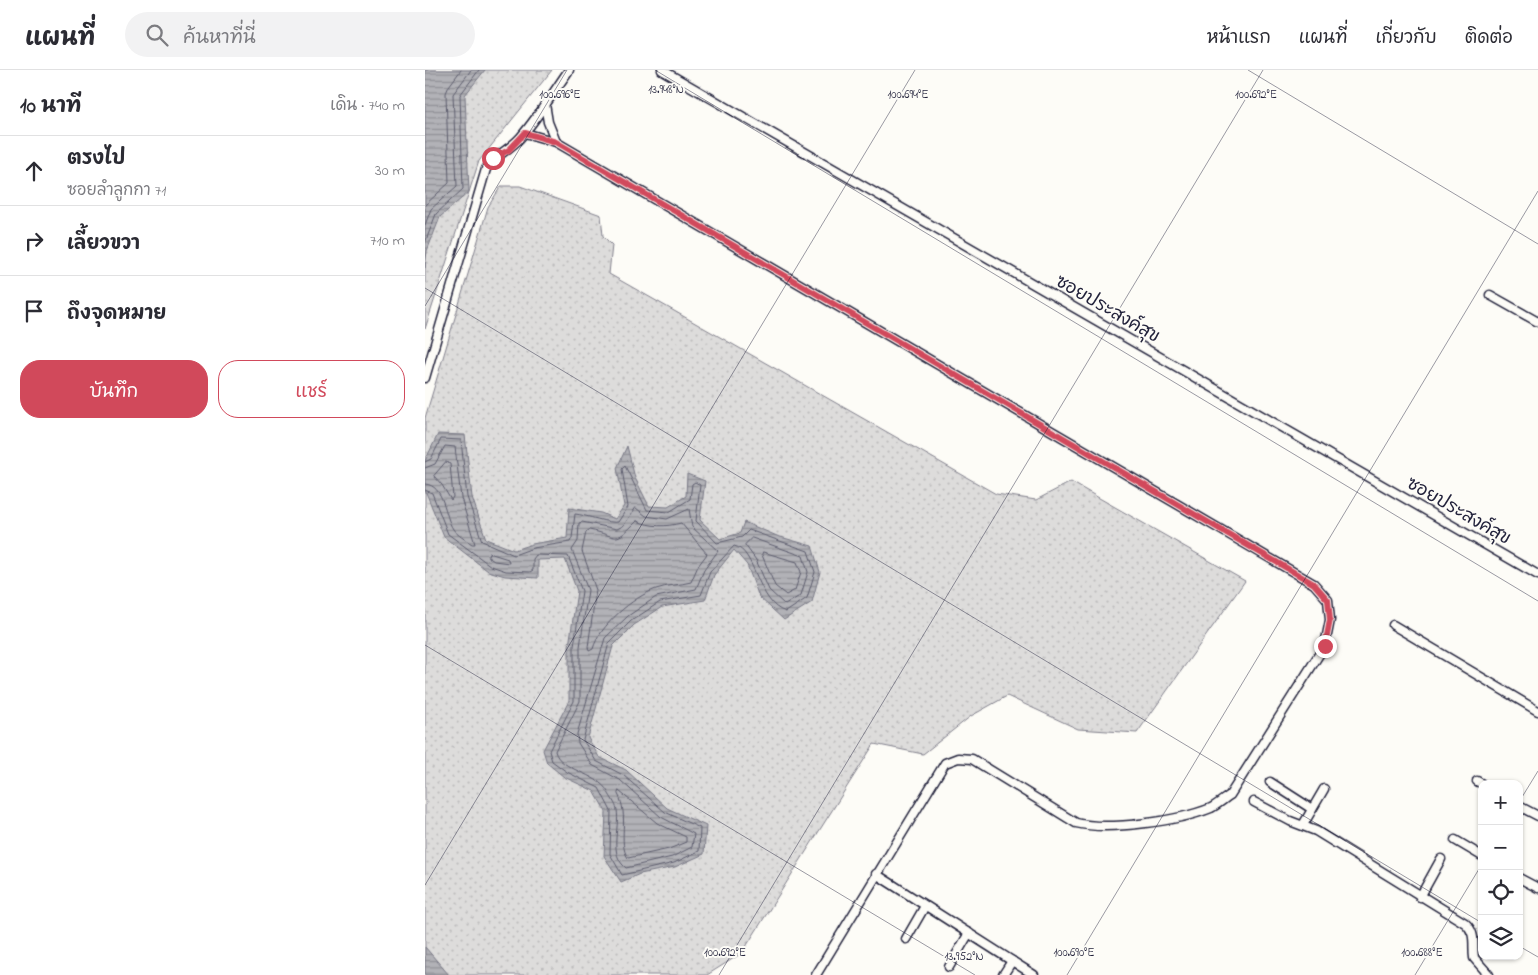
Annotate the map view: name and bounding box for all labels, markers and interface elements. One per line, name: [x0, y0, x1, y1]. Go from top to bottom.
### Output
search box: [125, 12, 475, 57]
icon: search: [143, 21, 171, 49]
text: แผนที่: [25, 22, 95, 57]
text: ค้นหาที่นี่: [183, 25, 256, 52]
text: หน้าแรก: [1207, 26, 1271, 52]
text: แผนที่: [1299, 26, 1347, 52]
text: เกี่ยวกับ: [1375, 26, 1437, 52]
text: ติดต่อ: [1465, 26, 1513, 52]
text: 13.948°N: [648, 81, 684, 99]
text: 100.696°E: [539, 86, 581, 104]
text: 100.694°E: [888, 86, 928, 104]
text: 100.692°E: [1235, 86, 1277, 104]
text: 10 นาที: [20, 92, 81, 122]
text: เดิน · 740 m: [330, 94, 405, 118]
text: ตรงไป: [67, 146, 125, 173]
route start: [482, 147, 505, 170]
icon: ahead: [20, 157, 48, 185]
text: 30 m: [375, 159, 405, 183]
text: ซอยลำลูกกา 71: [67, 179, 166, 203]
icon: right: [20, 227, 48, 255]
text: 710 m: [370, 229, 405, 253]
text: เลี้ยวขวา: [67, 231, 140, 258]
street label: ซอยประสงค์สุข: [1050, 268, 1165, 350]
icon: arrive: [20, 297, 48, 325]
text: ถึงจุดหมาย: [67, 301, 166, 328]
button: บันทึก: [20, 360, 208, 418]
button: แชร์: [218, 360, 405, 418]
street label: ซอยประสงค์สุข: [1401, 470, 1516, 552]
route end: [1314, 635, 1337, 658]
map controls: [1478, 780, 1523, 960]
button: +: [1478, 780, 1523, 825]
button: −: [1478, 825, 1523, 870]
button: locate: [1478, 870, 1523, 915]
button: layers: [1478, 915, 1523, 960]
text: 100.692°E: [704, 944, 746, 962]
text: 100.690°E: [1053, 944, 1095, 962]
text: 100.688°E: [1401, 944, 1443, 962]
text: 13.952°N: [945, 948, 983, 966]

